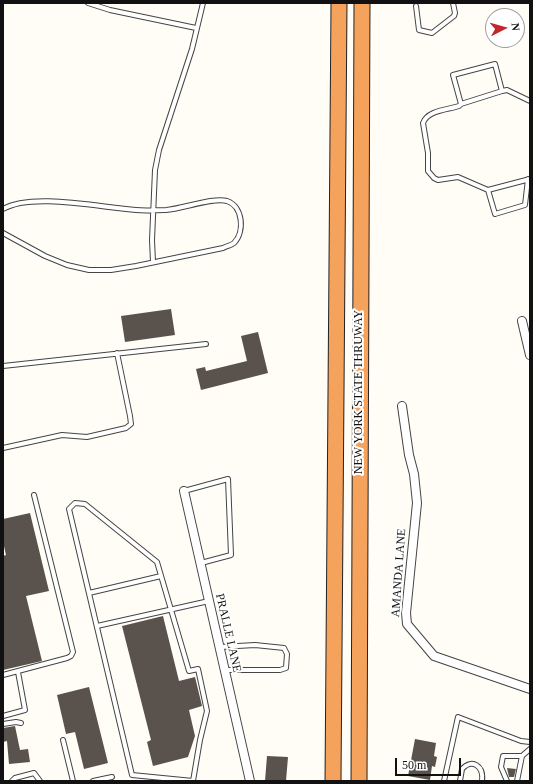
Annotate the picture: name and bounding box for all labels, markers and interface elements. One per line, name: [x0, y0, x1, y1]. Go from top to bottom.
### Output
north arrow: [485, 8, 525, 48]
text: N: [510, 22, 522, 31]
street label: NEW YORK STATE THRUWAY: [352, 310, 366, 474]
street label: AMANDA LANE: [389, 528, 409, 618]
street label: PRALLE LANE: [212, 592, 244, 674]
scale bar: [397, 750, 463, 776]
text: 50 m: [402, 758, 426, 772]

